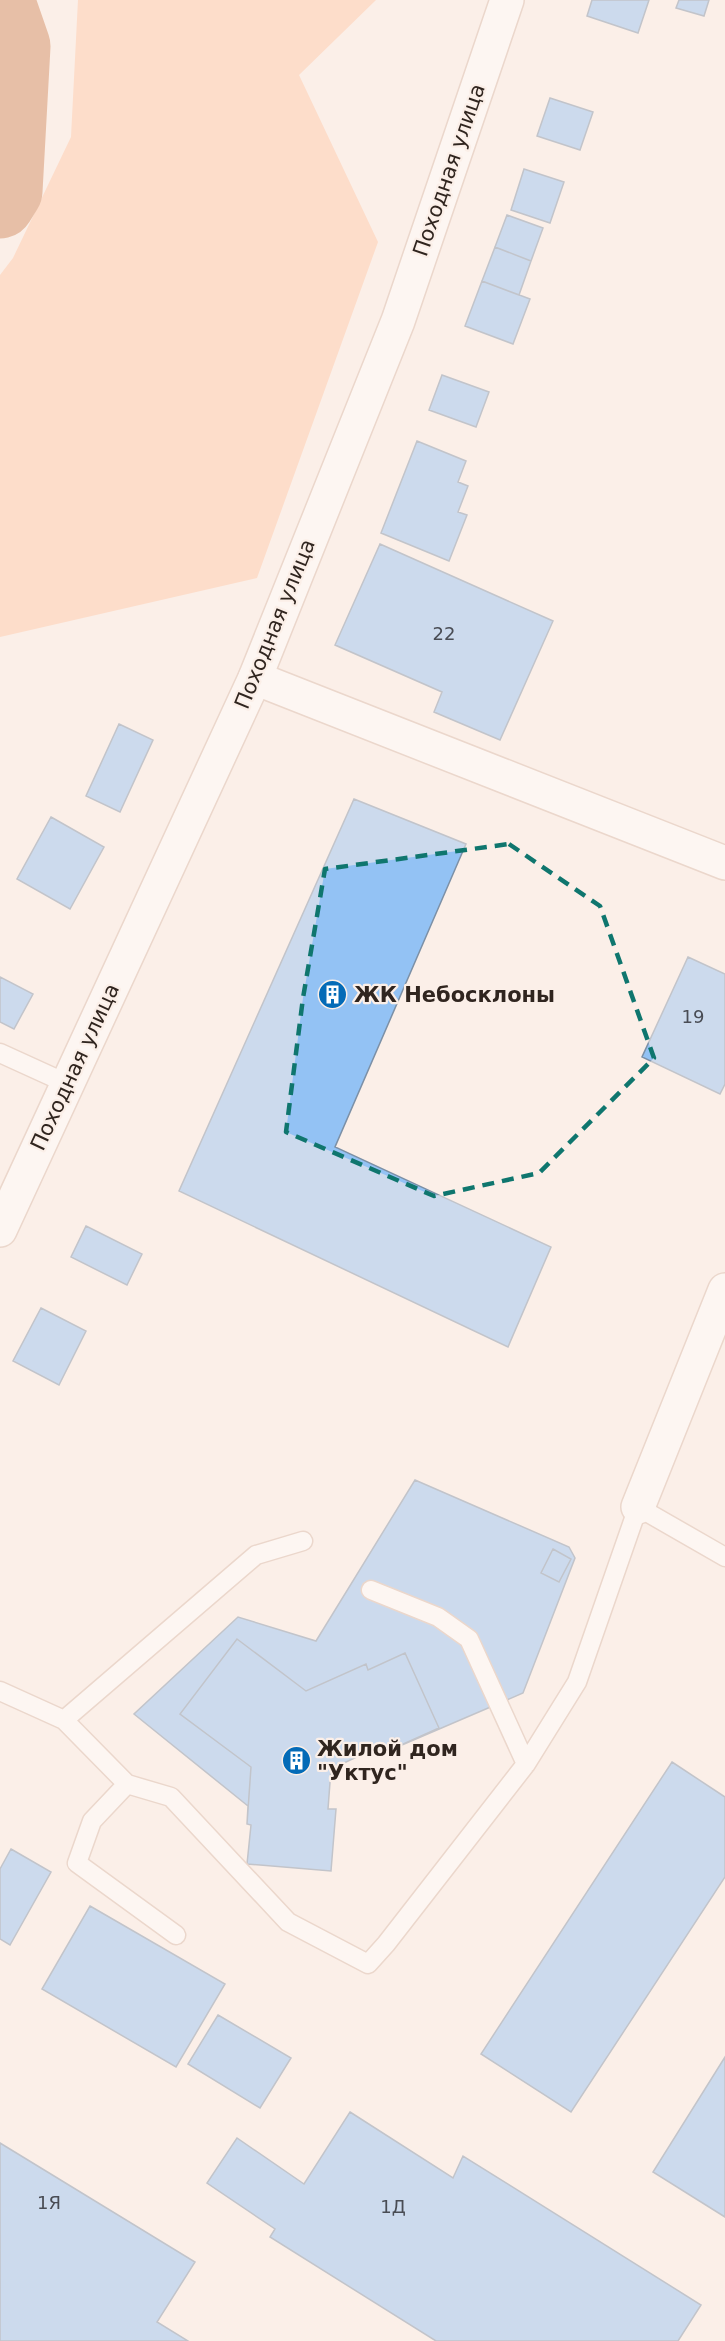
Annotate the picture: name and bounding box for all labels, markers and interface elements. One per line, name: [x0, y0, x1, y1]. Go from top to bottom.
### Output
street label: Походная улица: [408, 81, 490, 259]
street label: Походная улица: [230, 536, 320, 712]
house number: 22: [433, 623, 455, 644]
building icon: ЖК Небосклоны: [317, 979, 349, 1011]
street label: Походная улица: [26, 980, 124, 1154]
place label: ЖК Небосклоны: [354, 983, 555, 1007]
house number: 19: [682, 1006, 704, 1027]
place label: Жилой дом "Уктус": [317, 1737, 458, 1785]
building icon: Жилой дом "Уктус": [280, 1745, 312, 1777]
house number: 1Я: [37, 2192, 61, 2213]
house number: 1Д: [380, 2196, 406, 2217]

